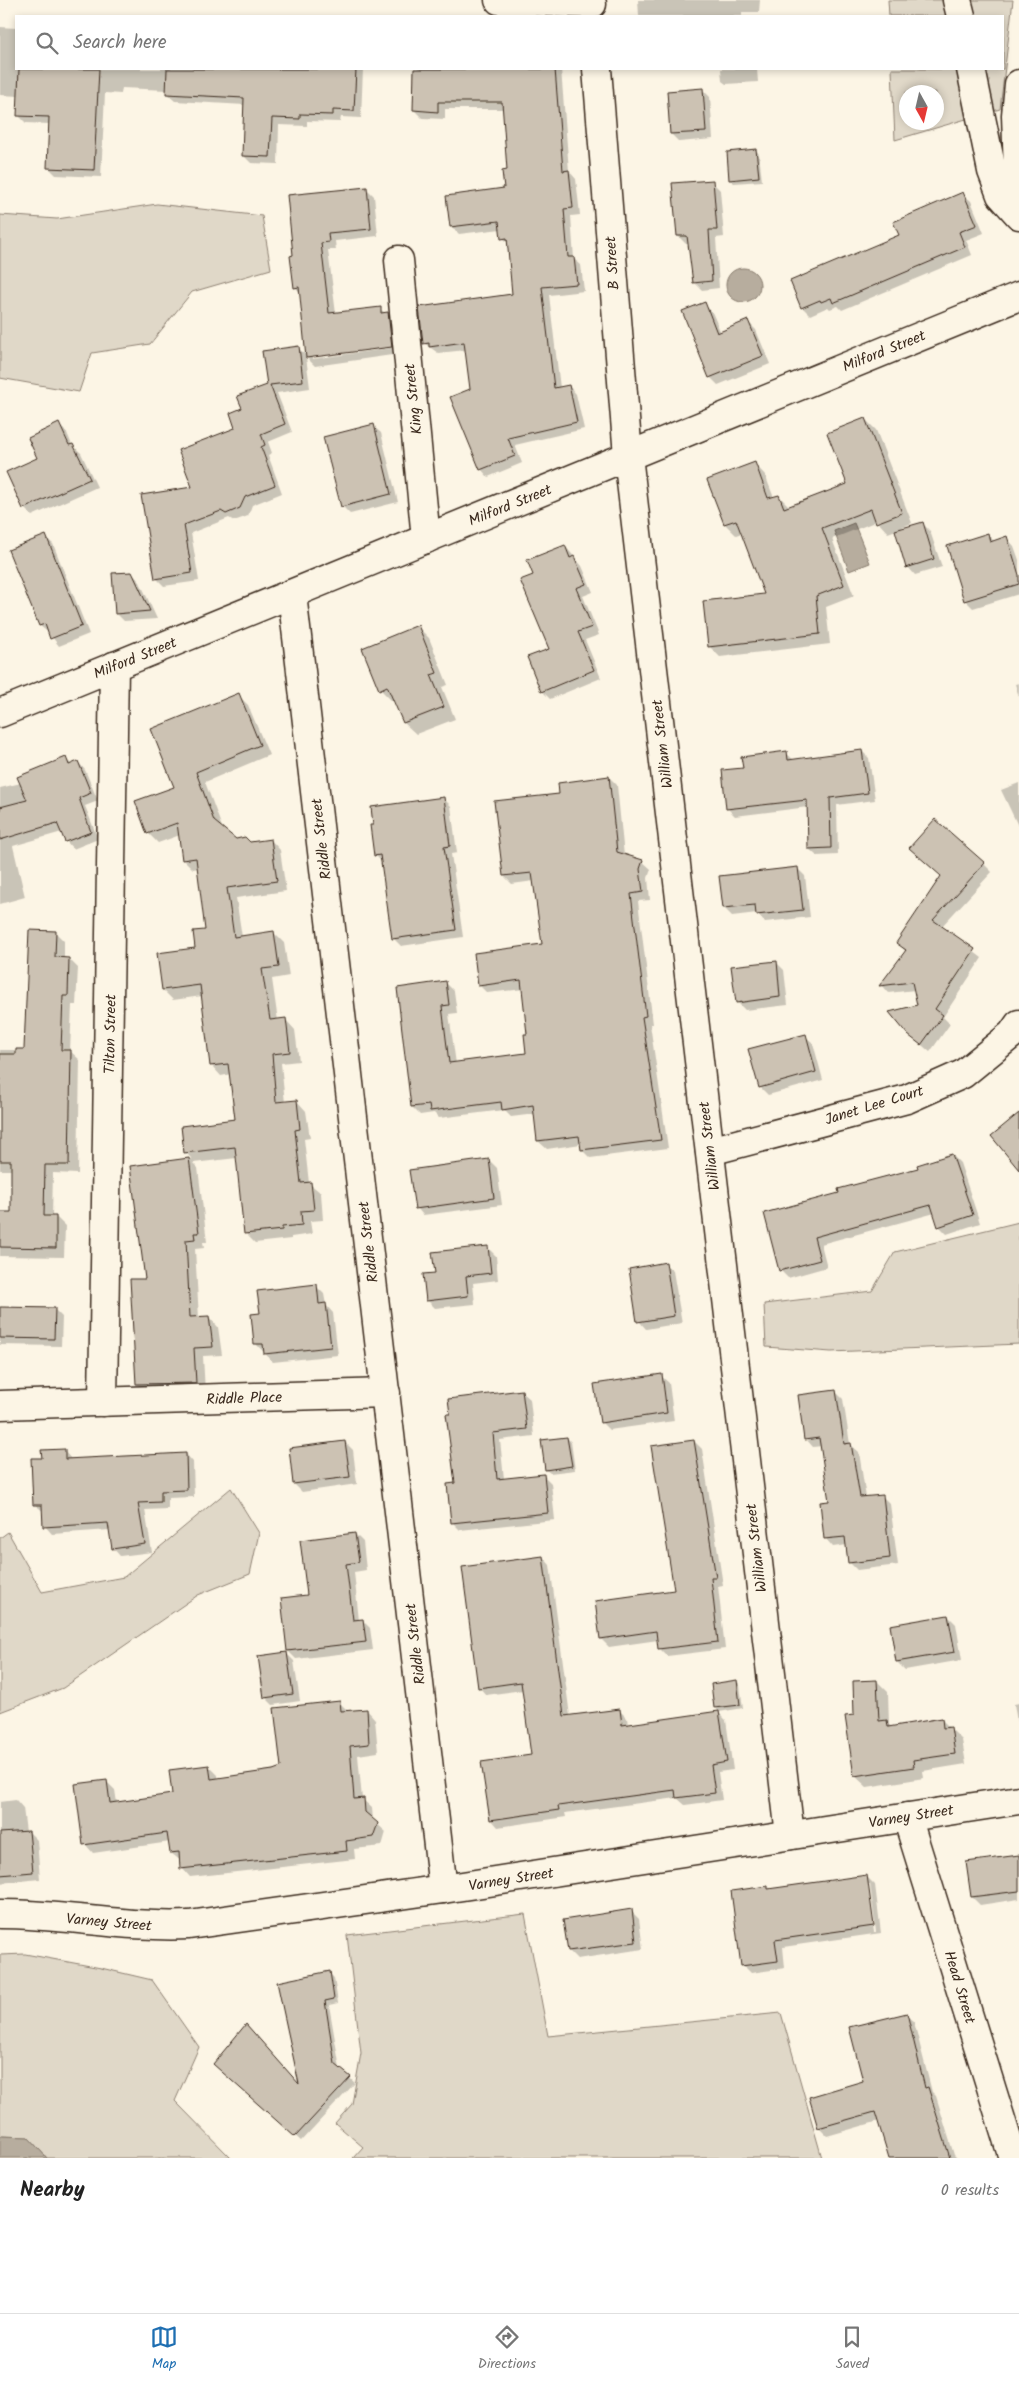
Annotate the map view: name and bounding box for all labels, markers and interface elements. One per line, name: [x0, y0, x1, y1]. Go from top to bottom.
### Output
search box: [15, 15, 1004, 70]
text: Search here: [73, 28, 167, 58]
icon: search: [33, 29, 61, 57]
north arrow: [899, 85, 944, 130]
street label: B Street: [599, 235, 627, 291]
street label: Milford Street: [839, 324, 930, 380]
street label: King Street: [398, 362, 430, 436]
street label: Milford Street: [465, 478, 556, 534]
street label: Milford Street: [90, 631, 181, 687]
street label: William Street: [646, 698, 680, 790]
street label: Riddle Street: [305, 797, 339, 881]
street label: Tilton Street: [98, 994, 124, 1074]
street label: Janet Lee Court: [822, 1079, 927, 1132]
street label: William Street: [693, 1100, 727, 1192]
street label: Riddle Street: [352, 1200, 386, 1284]
street label: Riddle Place: [206, 1386, 283, 1412]
street label: William Street: [740, 1502, 774, 1594]
street label: Riddle Street: [399, 1602, 433, 1686]
street label: Varney Street: [867, 1798, 956, 1836]
street label: Varney Street: [467, 1861, 556, 1899]
street label: Varney Street: [65, 1907, 153, 1939]
street label: Head Street: [937, 1948, 982, 2027]
text: Nearby: [20, 2174, 85, 2207]
text: 0 results: [941, 2178, 999, 2203]
tab: Map: [150, 2323, 178, 2375]
tab: Directions: [478, 2323, 536, 2375]
tab: Saved: [836, 2323, 869, 2375]

